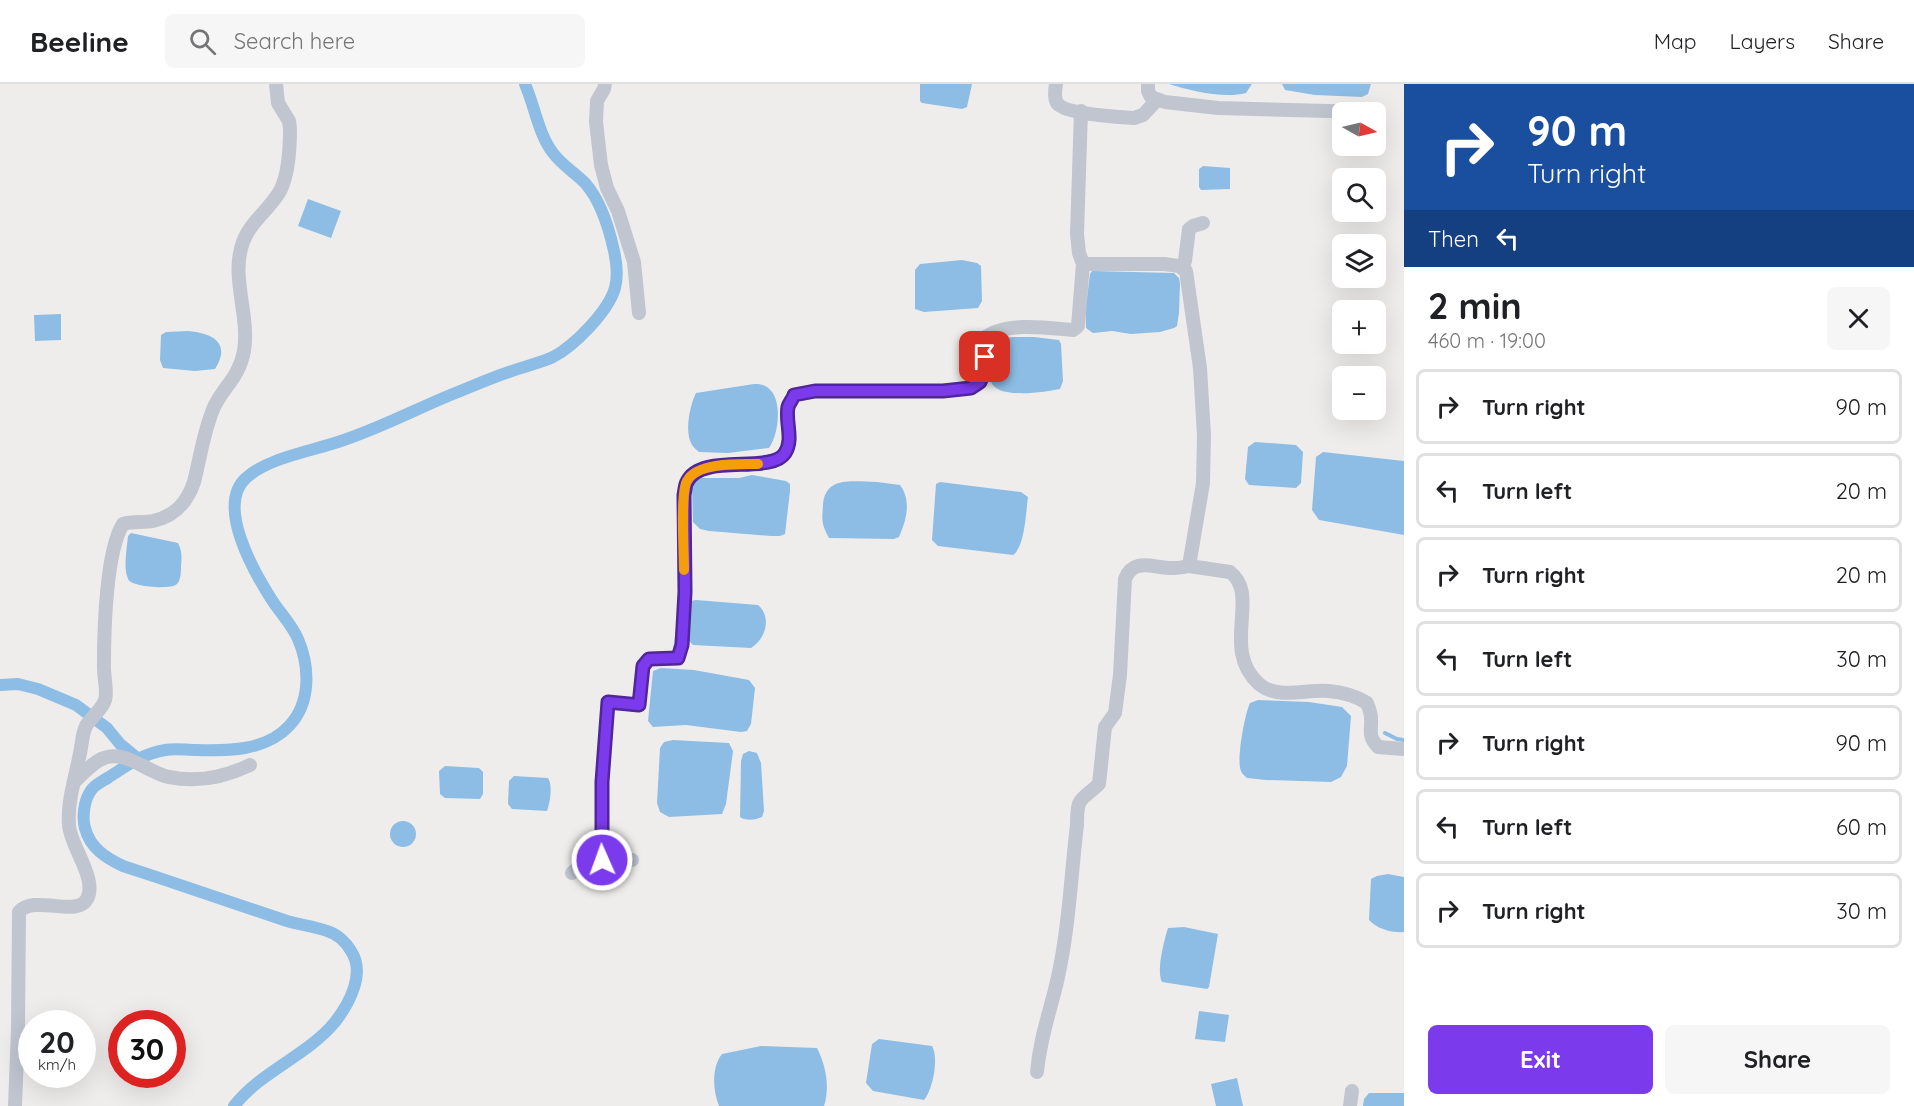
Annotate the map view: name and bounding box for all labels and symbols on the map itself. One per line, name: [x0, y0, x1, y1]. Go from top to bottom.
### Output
north arrow: [1332, 102, 1386, 156]
pin: [959, 331, 1010, 382]
position arrow: [570, 828, 634, 892]
speed limit sign: 30: [108, 1010, 186, 1088]

